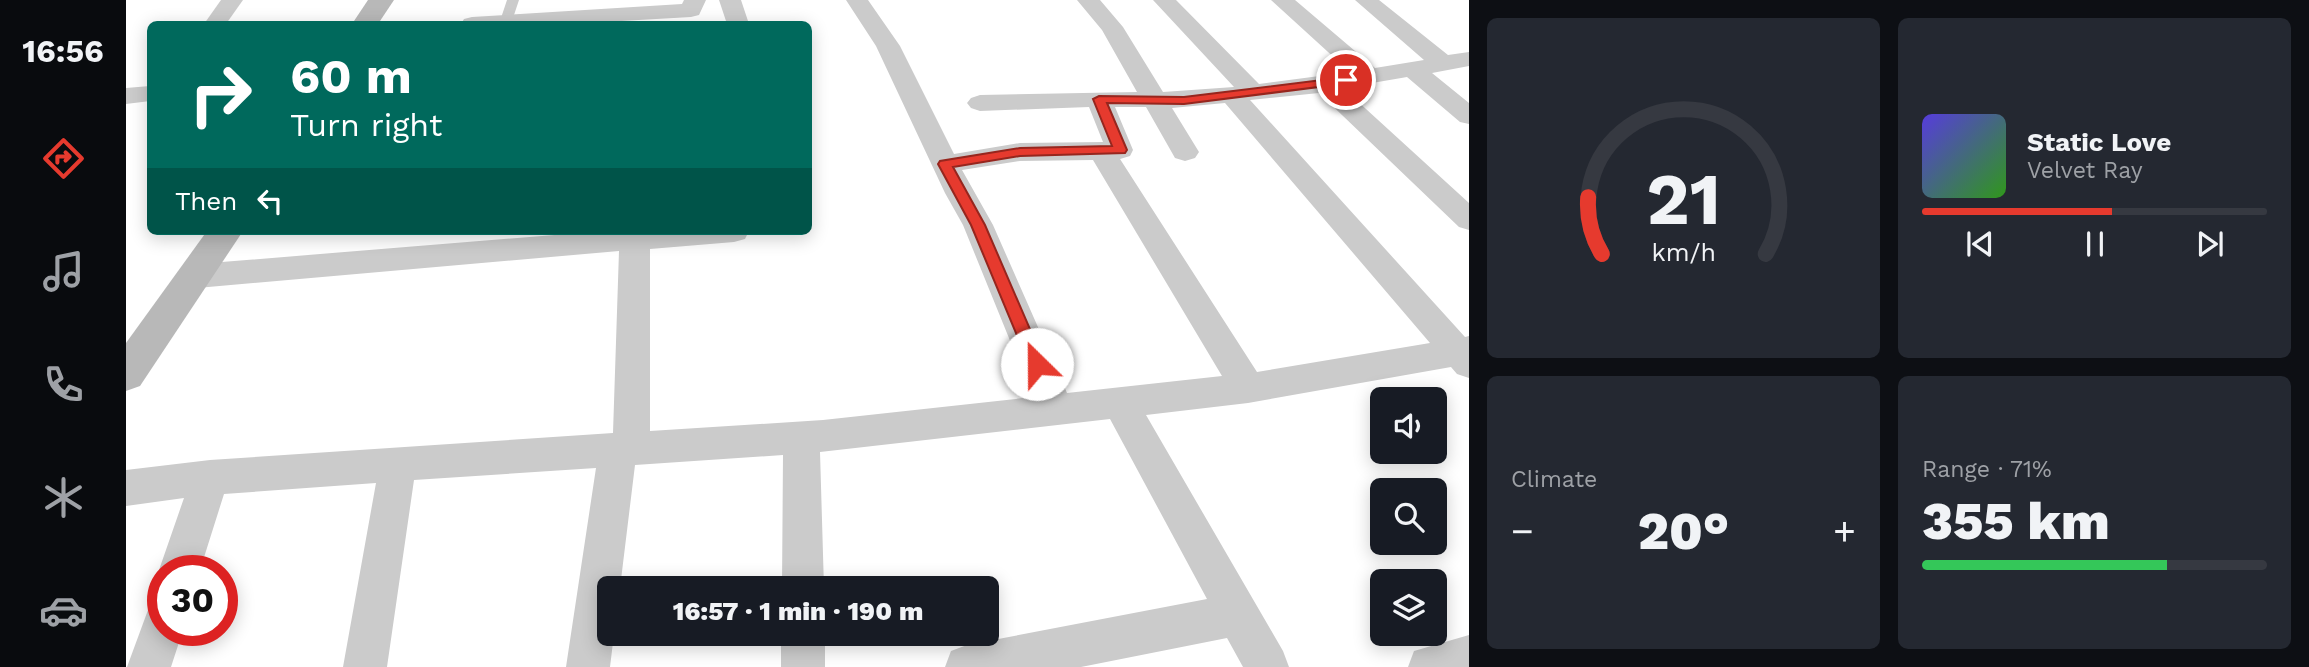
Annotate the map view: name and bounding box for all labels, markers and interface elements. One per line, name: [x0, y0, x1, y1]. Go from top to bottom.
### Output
text: 16:56: [22, 32, 104, 70]
text: 60 m: [290, 47, 412, 105]
icon: right: [175, 49, 266, 140]
pin: [1316, 50, 1376, 110]
icon: arrive: [1327, 61, 1365, 99]
text: Turn right: [290, 106, 442, 144]
text: Static Love: [2027, 127, 2171, 157]
icon: directions: [39, 134, 88, 183]
text: 21: [1646, 157, 1721, 243]
text: Velvet Ray: [2027, 157, 2143, 184]
icon: left: [251, 182, 289, 220]
text: Then: [175, 186, 237, 216]
icon: previous: [1961, 225, 1999, 263]
icon: pause: [2076, 225, 2114, 263]
icon: next: [2191, 225, 2229, 263]
text: km/h: [1651, 238, 1716, 267]
icon: music: [39, 247, 88, 296]
position arrow: [1000, 327, 1074, 401]
icon: phone: [39, 360, 88, 409]
map controls: [1370, 387, 1447, 646]
button: sound: [1370, 387, 1447, 464]
text: Range · 71%: [1922, 456, 2052, 483]
text: Climate: [1511, 466, 1597, 493]
icon: climate: [39, 473, 88, 522]
button: search: [1370, 478, 1447, 555]
text: 355 km: [1922, 491, 2110, 552]
text: 20°: [1638, 501, 1729, 562]
text: −: [1511, 509, 1534, 553]
text: +: [1833, 509, 1856, 553]
speed limit sign: 30: [147, 555, 238, 646]
button: layers: [1370, 569, 1447, 646]
icon: car: [39, 586, 88, 635]
text: 16:57 · 1 min · 190 m: [673, 596, 923, 626]

